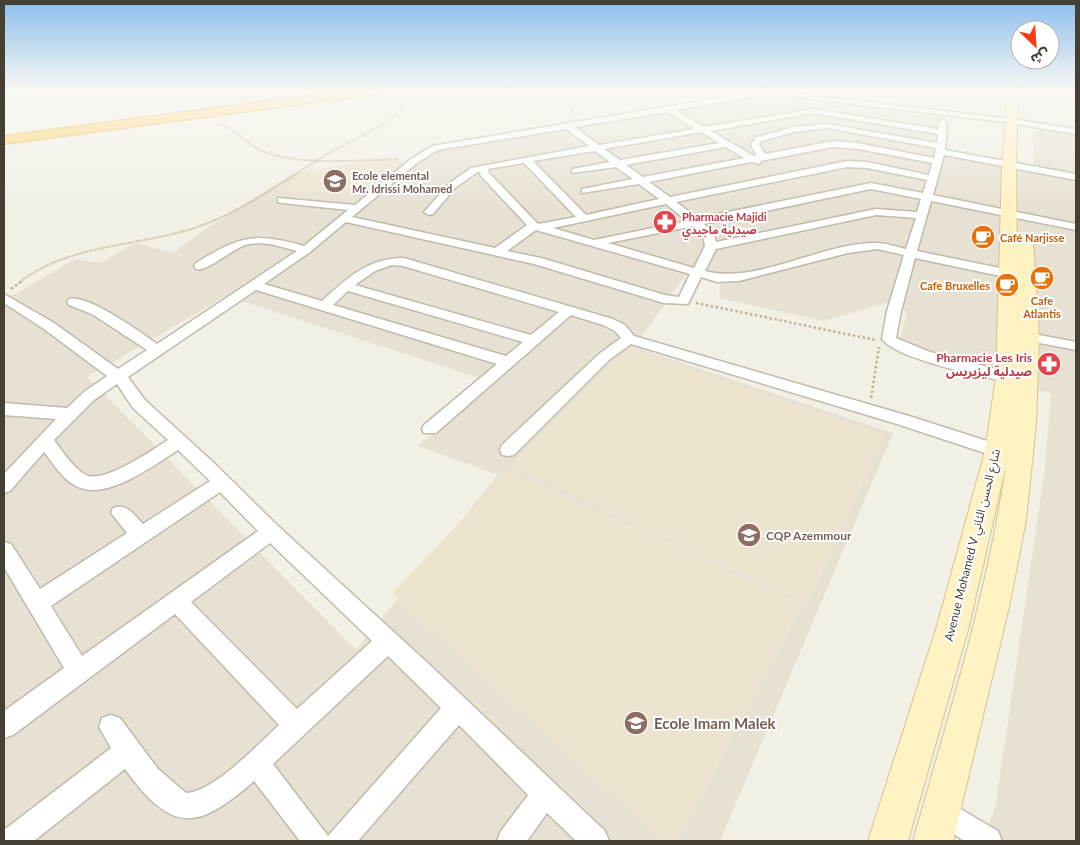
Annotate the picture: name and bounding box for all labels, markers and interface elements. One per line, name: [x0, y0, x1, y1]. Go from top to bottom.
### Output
north arrow: [1010, 20, 1060, 70]
text: ش: [1028, 45, 1053, 69]
school or university icon: Ecole elemental Mr. Idrissi Mohamed: [322, 168, 348, 194]
place label: Ecole elemental Mr. Idrissi Mohamed: [352, 169, 452, 195]
pharmacy icon: Pharmacie Majidi صيدلية ماجيدي: [652, 209, 678, 235]
place label: Pharmacie Majidi صيدلية ماجيدي: [682, 210, 767, 239]
cafe icon: Café Narjisse: [970, 224, 996, 250]
place label: Café Narjisse: [1000, 231, 1064, 244]
cafe icon: Cafe Atlantis: [1029, 265, 1055, 291]
cafe icon: Cafe Bruxelles: [994, 272, 1020, 298]
place label: Cafe Bruxelles: [920, 279, 990, 292]
place label: Cafe Atlantis: [1022, 294, 1061, 320]
place label: Pharmacie Les Iris صيدلية ليزيريس: [936, 350, 1032, 379]
pharmacy icon: Pharmacie Les Iris صيدلية ليزيريس: [1036, 351, 1062, 377]
street label: Avenue Mohamed V شارع الحسن الثاني: [941, 447, 1006, 643]
school or university icon: CQP Azemmour: [736, 522, 762, 548]
place label: CQP Azemmour: [766, 528, 852, 543]
school or university icon: Ecole Imam Malek: [623, 710, 649, 736]
place label: Ecole Imam Malek: [654, 714, 776, 732]

